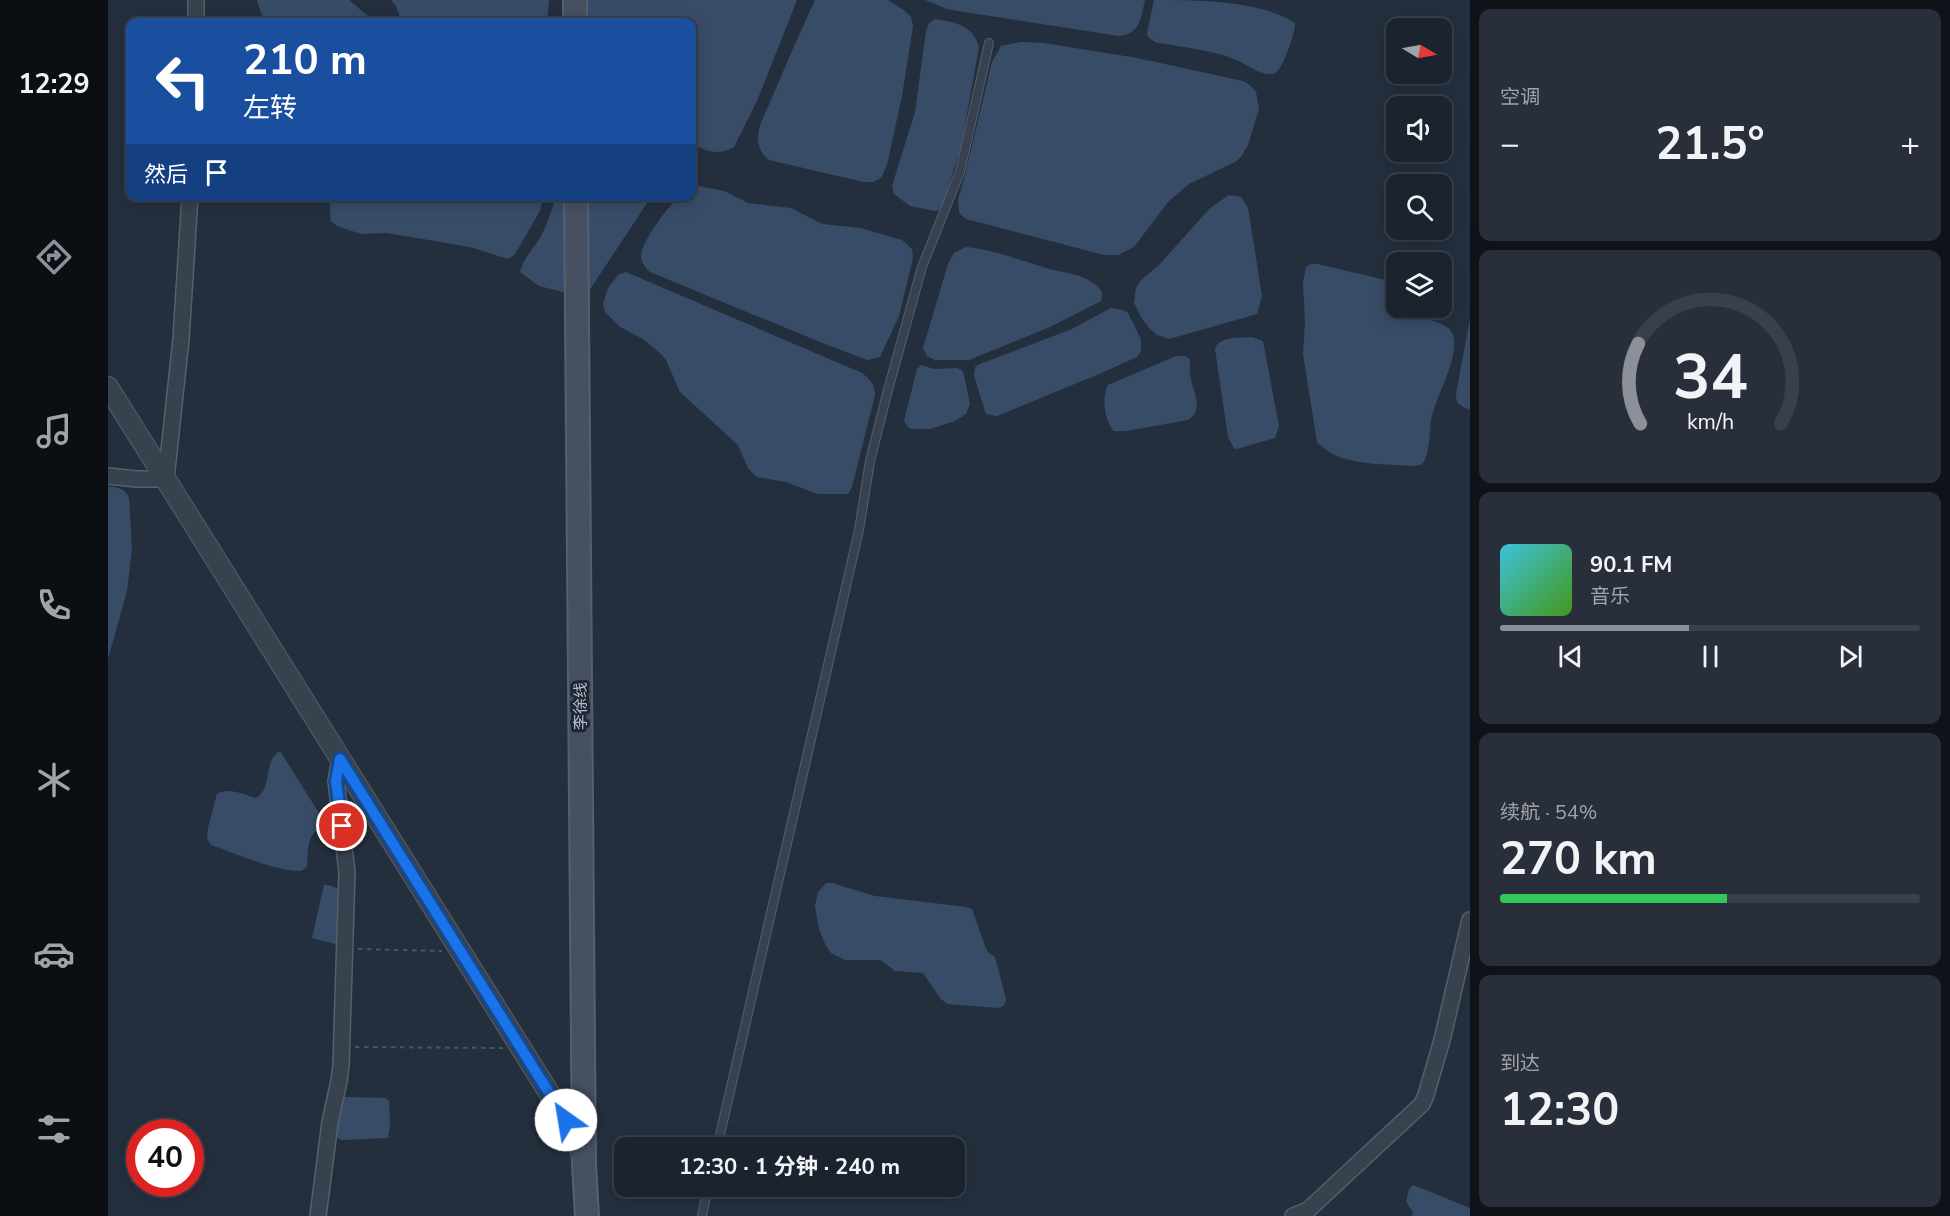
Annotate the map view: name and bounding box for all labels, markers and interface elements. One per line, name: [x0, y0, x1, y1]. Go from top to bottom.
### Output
north arrow: [1386, 18, 1452, 84]
map controls: [1386, 18, 1452, 318]
text: 210 m: [243, 32, 367, 89]
icon: left: [144, 42, 222, 120]
text: 12:29: [18, 66, 90, 103]
text: 空调: [1500, 84, 1540, 111]
text: 左转: [243, 90, 297, 127]
button: sound: [1386, 96, 1452, 162]
text: 21.5°: [1655, 114, 1765, 175]
text: −: [1500, 122, 1520, 167]
text: +: [1900, 122, 1920, 167]
icon: arrive: [200, 156, 233, 189]
text: 然后: [144, 160, 188, 190]
button: search: [1386, 174, 1452, 240]
icon: directions: [33, 236, 75, 278]
button: layers: [1386, 252, 1452, 318]
text: 34: [1673, 335, 1747, 420]
text: km/h: [1686, 407, 1734, 437]
icon: music: [33, 410, 75, 452]
text: 90.1 FM: [1590, 550, 1672, 580]
text: 音乐: [1590, 583, 1630, 610]
icon: phone: [33, 584, 75, 626]
icon: previous: [1554, 640, 1587, 673]
icon: pause: [1694, 640, 1727, 673]
icon: next: [1834, 640, 1867, 673]
street label: 李徐线: [570, 682, 592, 730]
icon: climate: [33, 759, 75, 801]
text: 续航 · 54%: [1500, 799, 1597, 826]
pin: [316, 800, 367, 851]
icon: arrive: [325, 809, 358, 842]
text: 270 km: [1500, 829, 1657, 890]
icon: car: [33, 933, 75, 975]
text: 到达: [1500, 1050, 1540, 1077]
text: 12:30: [1500, 1080, 1619, 1141]
position arrow: [534, 1088, 598, 1152]
icon: filters: [33, 1108, 75, 1150]
speed limit sign: 40: [126, 1119, 204, 1197]
text: 12:30 · 1 分钟 · 240 m: [679, 1152, 900, 1182]

